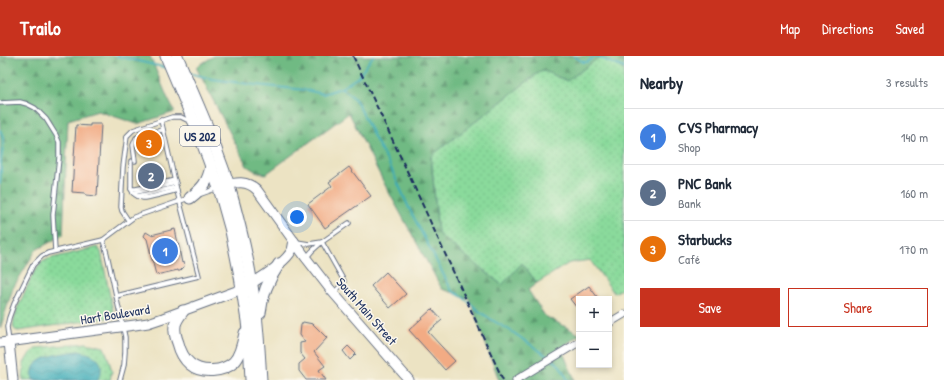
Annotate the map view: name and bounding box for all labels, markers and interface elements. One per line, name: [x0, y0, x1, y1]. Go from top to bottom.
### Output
text: Trailo: [20, 15, 61, 41]
text: Map: [780, 19, 800, 38]
text: Directions: [822, 19, 873, 38]
text: Saved: [895, 19, 924, 38]
text: Nearby: [640, 71, 683, 94]
text: 3 results: [886, 73, 928, 91]
text: CVS Pharmacy: [678, 117, 758, 138]
road number: US 202: [180, 126, 220, 146]
pin: 3: [136, 128, 162, 158]
text: 1: [651, 128, 655, 146]
text: 140 m: [901, 128, 928, 146]
text: Shop: [678, 138, 700, 156]
pin: 2: [138, 161, 164, 191]
text: PNC Bank: [678, 173, 731, 194]
text: 2: [650, 184, 656, 202]
text: 160 m: [900, 184, 928, 202]
text: Bank: [678, 194, 701, 212]
your location: [287, 207, 307, 227]
text: Starbucks: [678, 229, 732, 250]
pin: 1: [152, 236, 178, 266]
text: 3: [650, 240, 656, 258]
text: 170 m: [899, 240, 928, 258]
text: Café: [678, 250, 700, 268]
street label: South Main Street: [333, 273, 402, 349]
button: Save: [640, 288, 780, 327]
button: Share: [788, 288, 928, 327]
map controls: [576, 296, 612, 368]
button: +: [576, 296, 612, 332]
street label: Hart Boulevard: [79, 300, 151, 328]
button: −: [576, 332, 612, 368]

